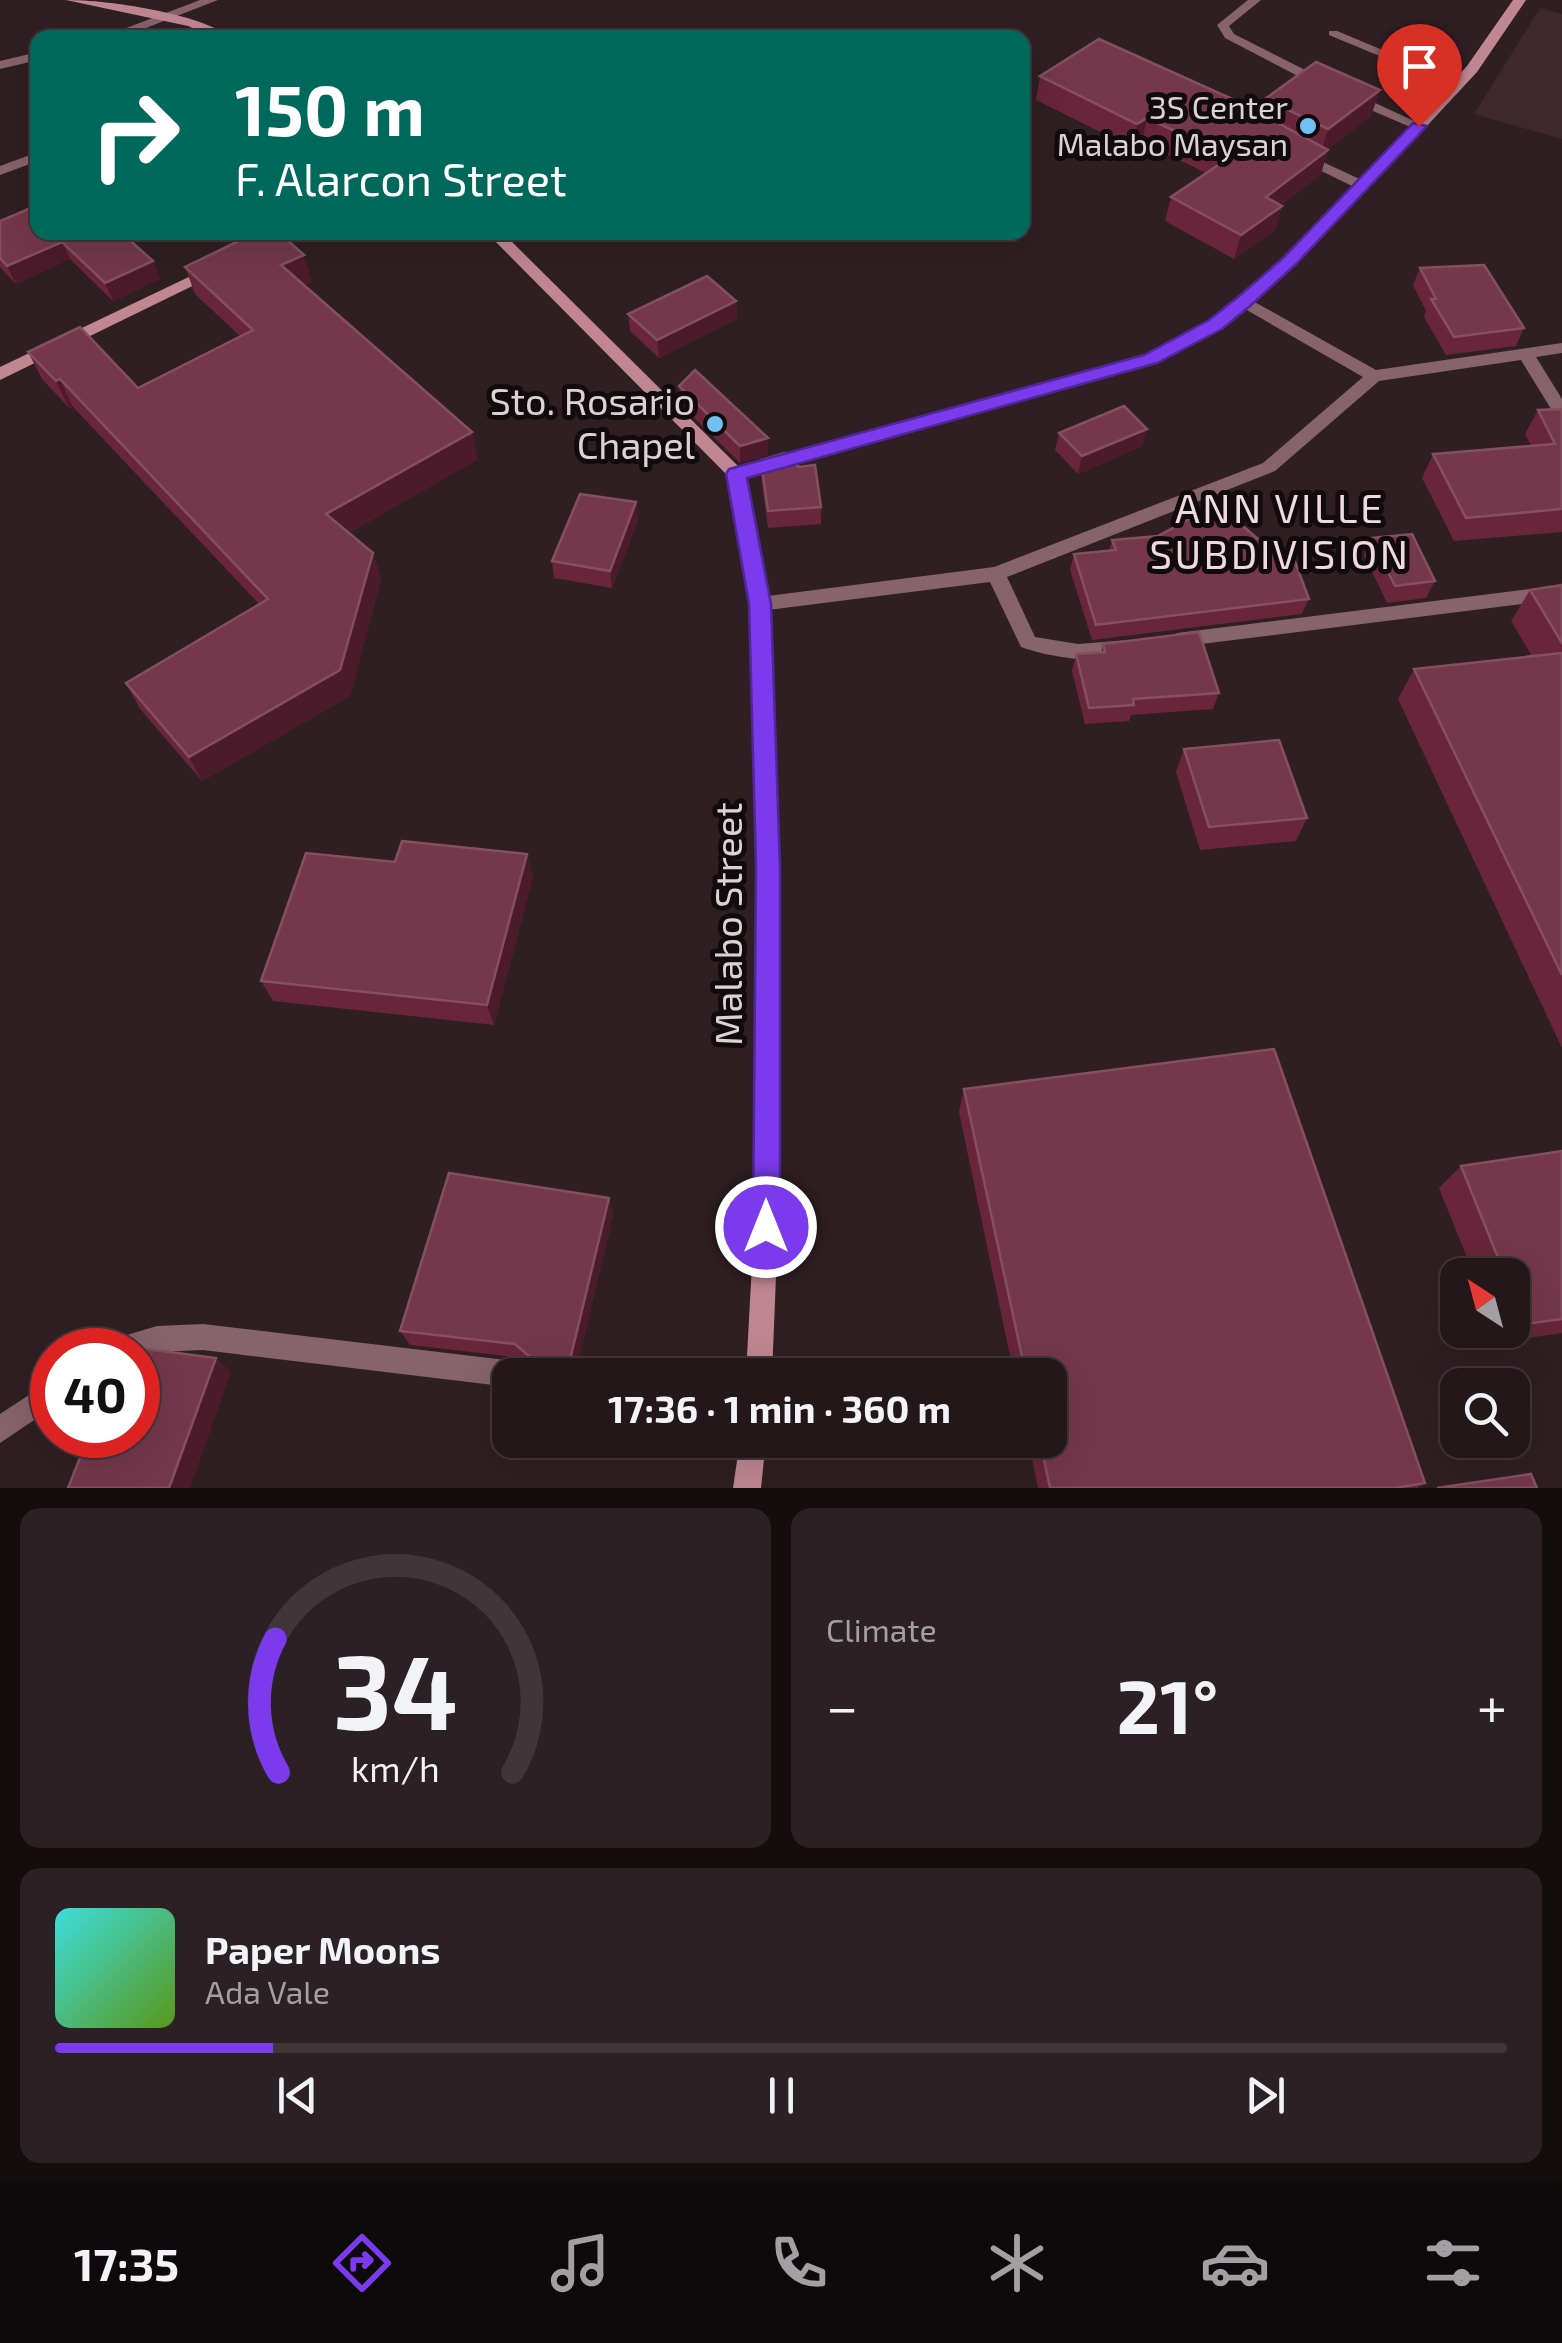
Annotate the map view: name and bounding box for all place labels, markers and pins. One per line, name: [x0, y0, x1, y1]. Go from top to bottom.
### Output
pin: [1377, 24, 1462, 127]
place label: 3S Center Malabo Maysan: [1057, 87, 1288, 162]
marker: 3S Center Malabo Maysan: [1297, 115, 1319, 137]
place label: Sto. Rosario Chapel: [489, 377, 695, 467]
marker: Sto. Rosario Chapel: [704, 413, 726, 435]

